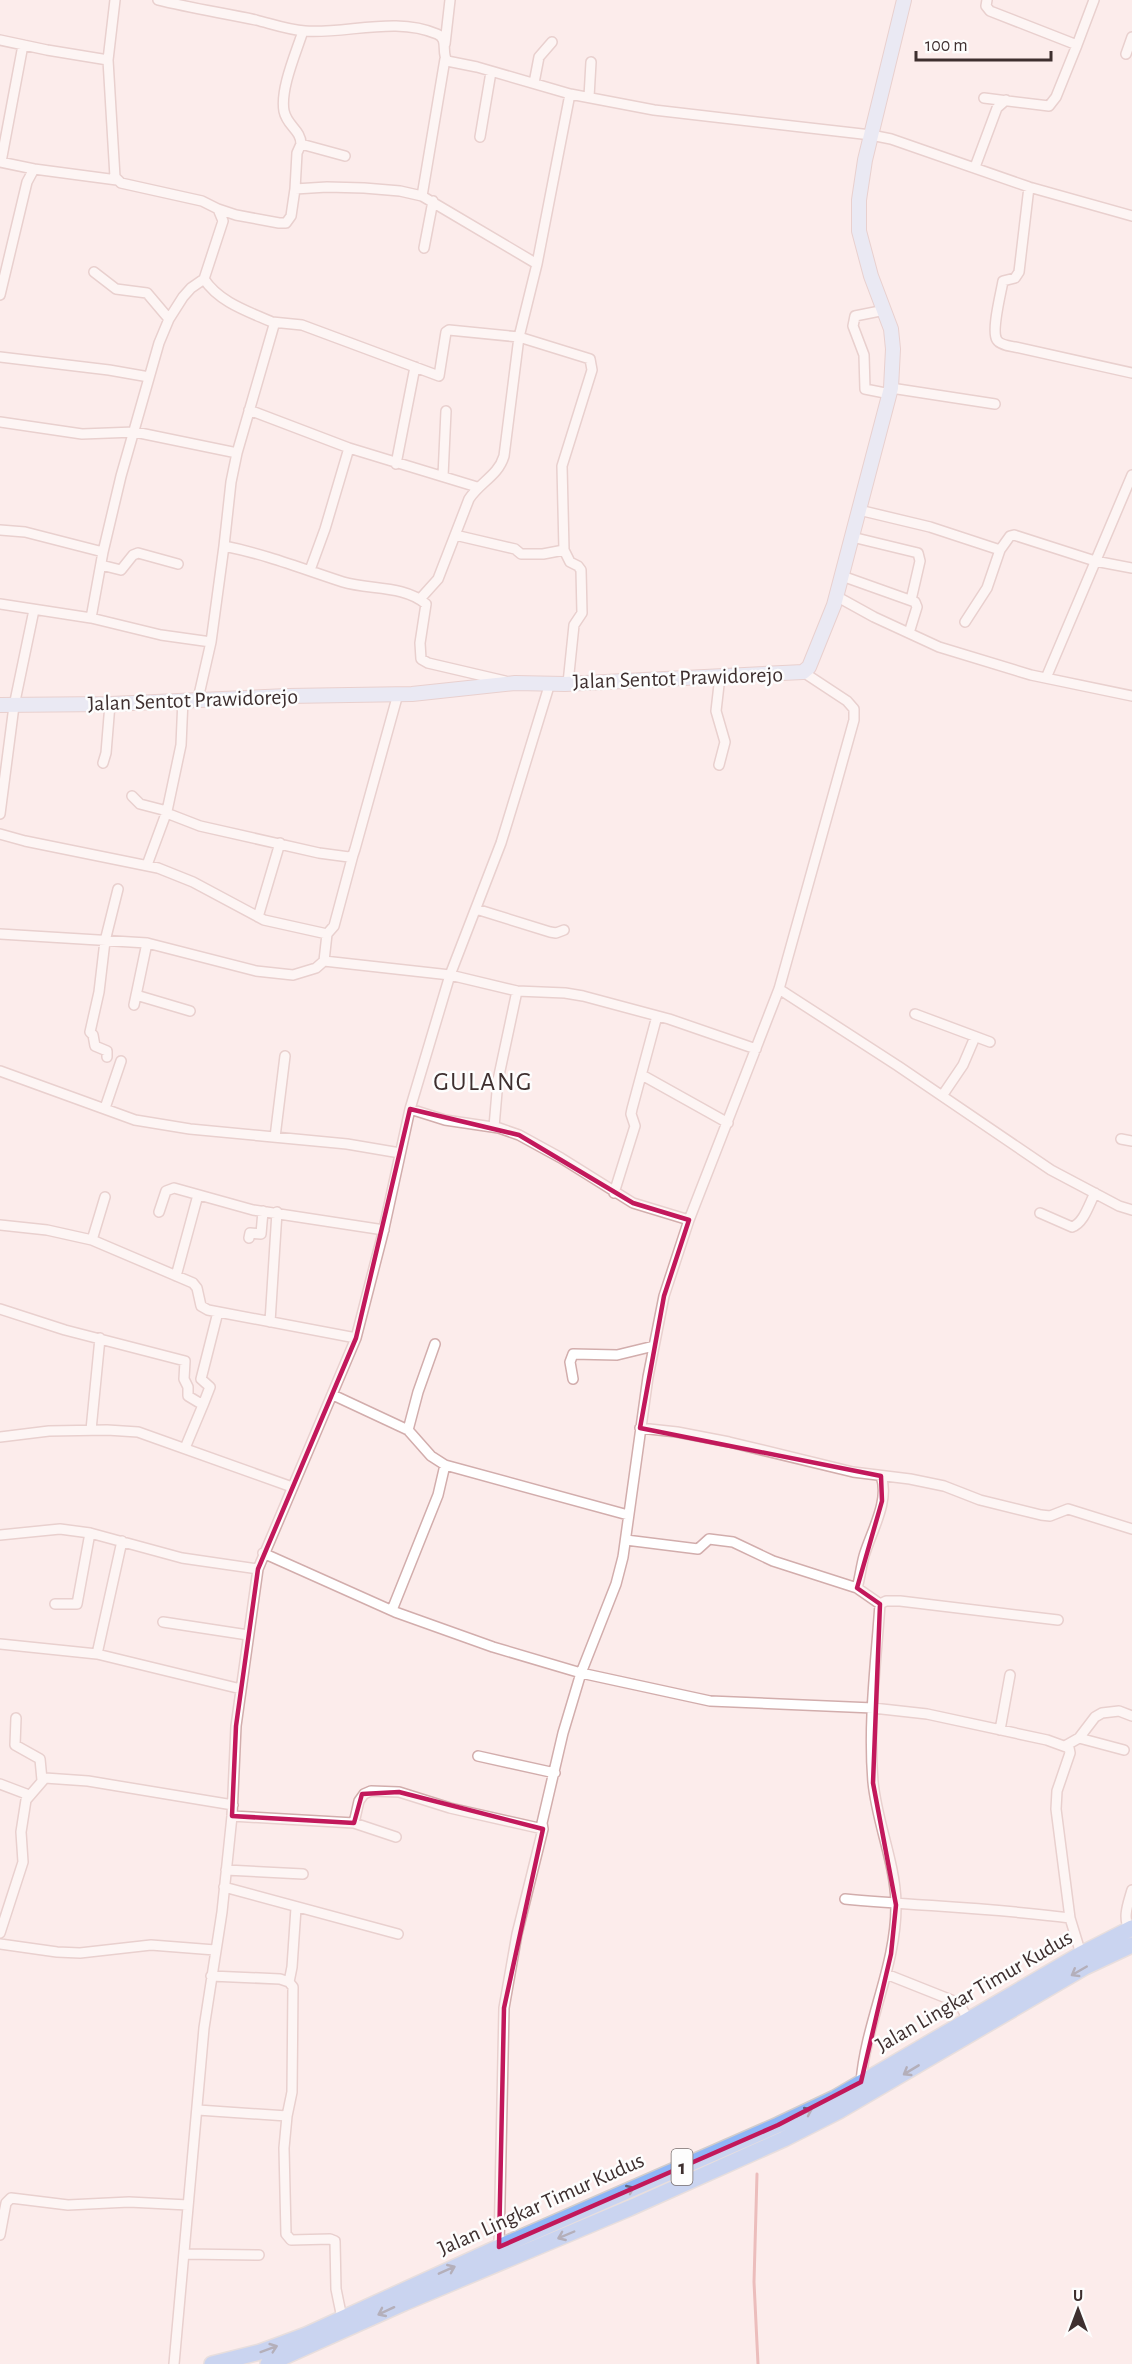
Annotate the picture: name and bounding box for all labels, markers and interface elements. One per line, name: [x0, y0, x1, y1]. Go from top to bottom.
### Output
scale bar: [916, 24, 1051, 62]
text: 100 m: [925, 37, 968, 55]
street label: Jalan Sentot Prawidorejo: [572, 663, 784, 693]
street label: Jalan Sentot Prawidorejo: [87, 685, 299, 715]
district label: GULANG: [433, 1069, 533, 1095]
street label: Jalan Lingkar Timur Kudus: [872, 1926, 1076, 2056]
one-way arrow: [1071, 1965, 1088, 1977]
one-way arrow: [903, 2064, 920, 2076]
one-way arrow: [795, 2106, 813, 2118]
street label: Jalan Lingkar Timur Kudus: [435, 2149, 647, 2259]
road number: 1: [672, 2149, 692, 2185]
one-way arrow: [616, 2185, 634, 2196]
one-way arrow: [557, 2230, 575, 2241]
one-way arrow: [438, 2263, 456, 2275]
north arrow: [1048, 2280, 1108, 2340]
text: U: [1073, 2288, 1083, 2304]
one-way arrow: [377, 2306, 395, 2318]
one-way arrow: [259, 2342, 278, 2353]

